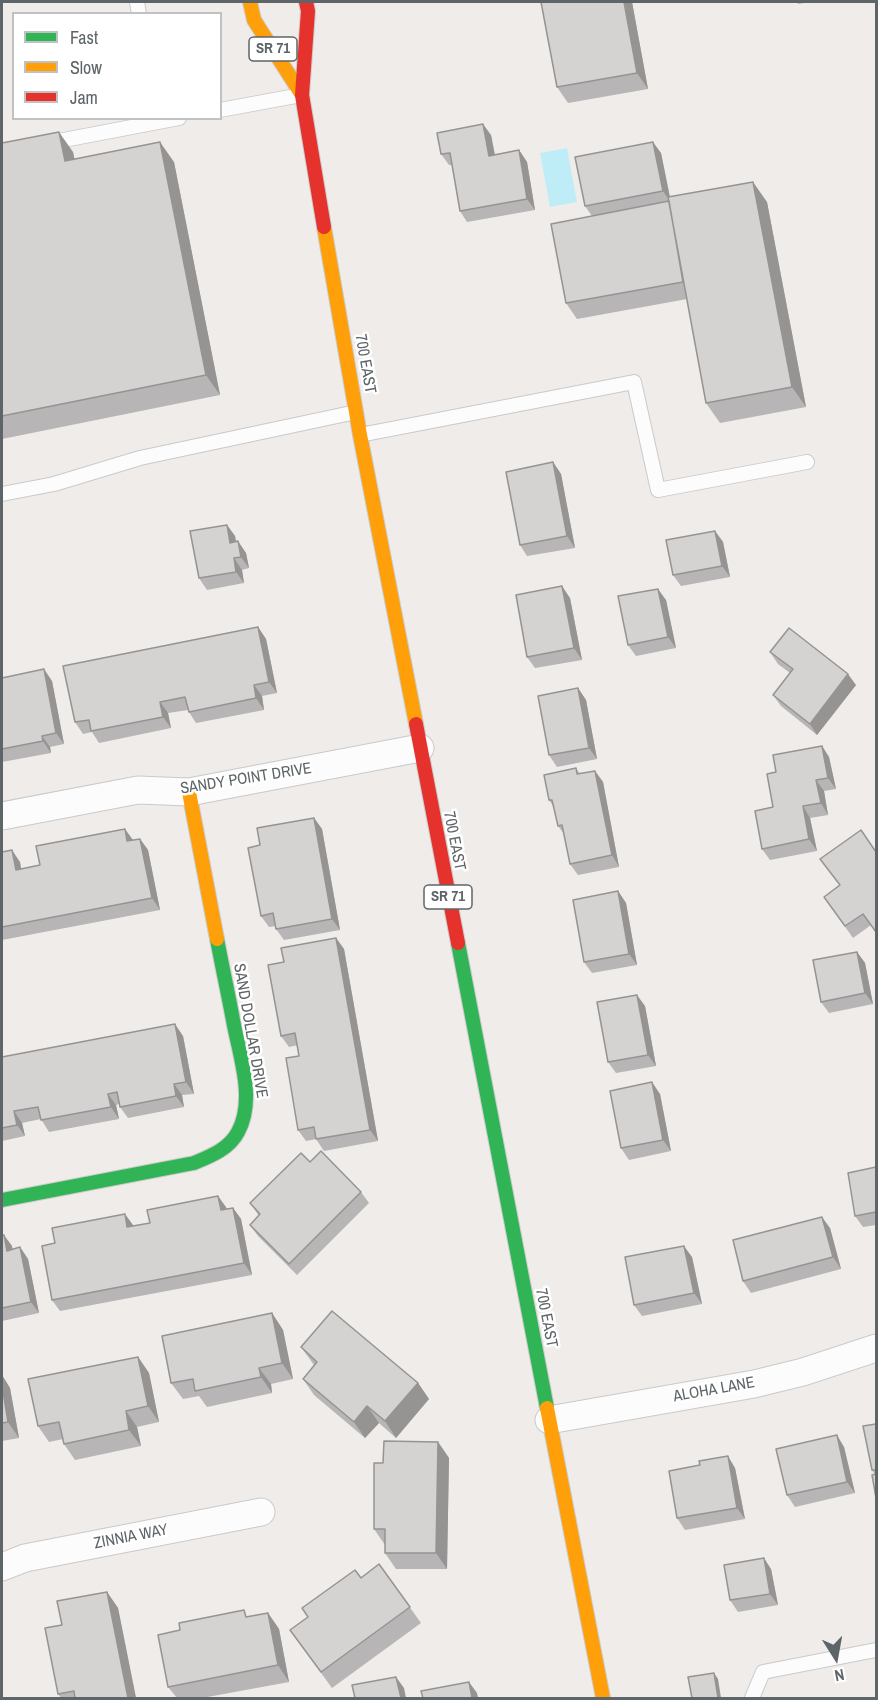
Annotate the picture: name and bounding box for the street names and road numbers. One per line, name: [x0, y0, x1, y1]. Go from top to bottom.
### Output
road number: SR 71: [249, 37, 297, 61]
street label: 700 EAST: [350, 333, 380, 395]
street label: SANDY POINT DRIVE: [179, 759, 313, 799]
street label: 700 EAST: [439, 810, 469, 872]
road number: SR 71: [424, 885, 472, 909]
street label: SAND DOLLAR DRIVE: [229, 962, 271, 1100]
street label: 700 EAST: [531, 1287, 561, 1349]
street label: ALOHA LANE: [672, 1373, 756, 1407]
street label: ZINNIA WAY: [92, 1520, 170, 1554]

